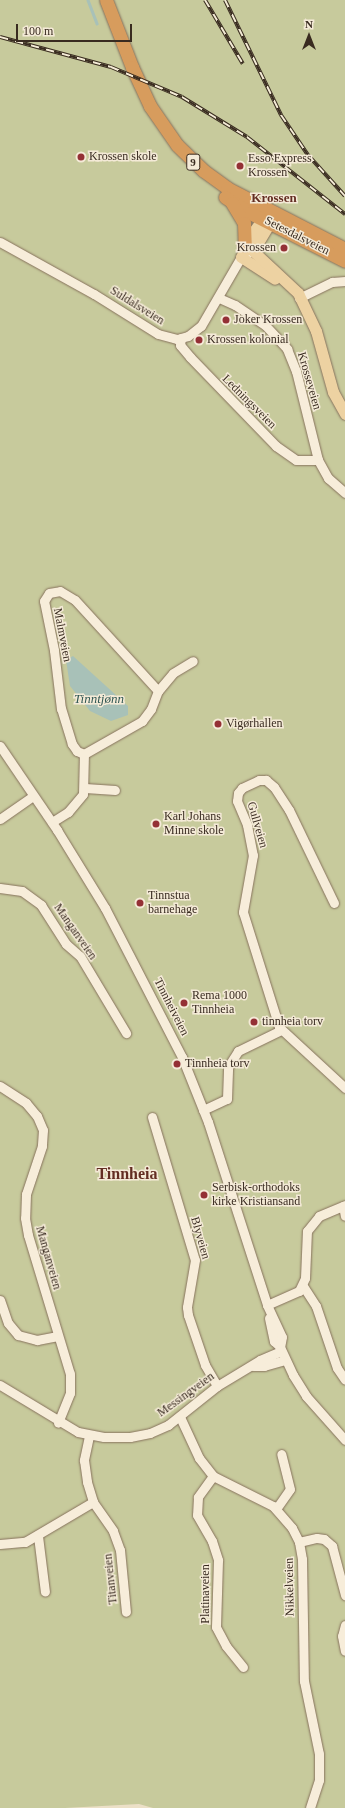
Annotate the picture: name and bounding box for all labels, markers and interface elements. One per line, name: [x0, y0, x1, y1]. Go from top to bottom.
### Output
scale bar: [18, 16, 134, 42]
north arrow: [289, 16, 329, 56]
text: N: [305, 18, 313, 30]
text: 100 m: [23, 24, 53, 38]
place label: Krossen skole: [89, 150, 157, 164]
marker: Krossen skole: [76, 152, 86, 162]
place label: Esso Express Krossen: [248, 152, 312, 180]
road number: 9: [186, 153, 200, 171]
marker: Esso Express Krossen: [235, 161, 245, 171]
district label: Krossen: [251, 190, 297, 206]
street label: Setesdalsveien: [262, 214, 332, 258]
place label: Krossen: [237, 241, 276, 255]
marker: Krossen: [279, 243, 289, 253]
street label: Suldalsveien: [107, 284, 167, 328]
place label: Joker Krossen: [234, 313, 302, 327]
marker: Joker Krossen: [221, 315, 231, 325]
place label: Krossen kolonial: [207, 333, 289, 347]
marker: Krossen kolonial: [194, 335, 204, 345]
street label: Krosseveien: [294, 351, 324, 411]
street label: Ledningsveien: [219, 372, 279, 432]
street label: Malmveien: [50, 607, 74, 663]
water label: Tinntjønn: [74, 691, 124, 707]
place label: Vigørhallen: [226, 717, 283, 731]
marker: Vigørhallen: [213, 719, 223, 729]
street label: Gullveien: [244, 800, 270, 850]
place label: Karl Johans Minne skole: [164, 810, 224, 838]
marker: Karl Johans Minne skole: [151, 819, 161, 829]
place label: Tinnstua barnehage: [148, 889, 197, 917]
marker: Tinnstua barnehage: [135, 898, 145, 908]
street label: Manganveien: [50, 901, 100, 963]
street label: Tinnheiveien: [150, 976, 192, 1038]
place label: Rema 1000 Tinnheia: [192, 989, 247, 1017]
marker: Rema 1000 Tinnheia: [179, 998, 189, 1008]
place label: tinnheia torv: [262, 1015, 323, 1029]
marker: tinnheia torv: [249, 1017, 259, 1027]
place label: Tinnheia torv: [185, 1057, 250, 1071]
marker: Tinnheia torv: [172, 1059, 182, 1069]
district label: Tinnheia: [96, 1164, 158, 1184]
place label: Serbisk-orthodoks kirke Kristiansand: [212, 1181, 300, 1209]
marker: Serbisk-orthodoks kirke Kristiansand: [199, 1190, 209, 1200]
street label: Blyveien: [187, 1215, 213, 1261]
street label: Manganveien: [32, 1225, 64, 1291]
street label: Messingveien: [155, 1370, 217, 1420]
street label: Titanveien: [101, 1553, 121, 1605]
street label: Nikkelveien: [282, 1558, 298, 1616]
street label: Platinaveien: [199, 1564, 213, 1624]

